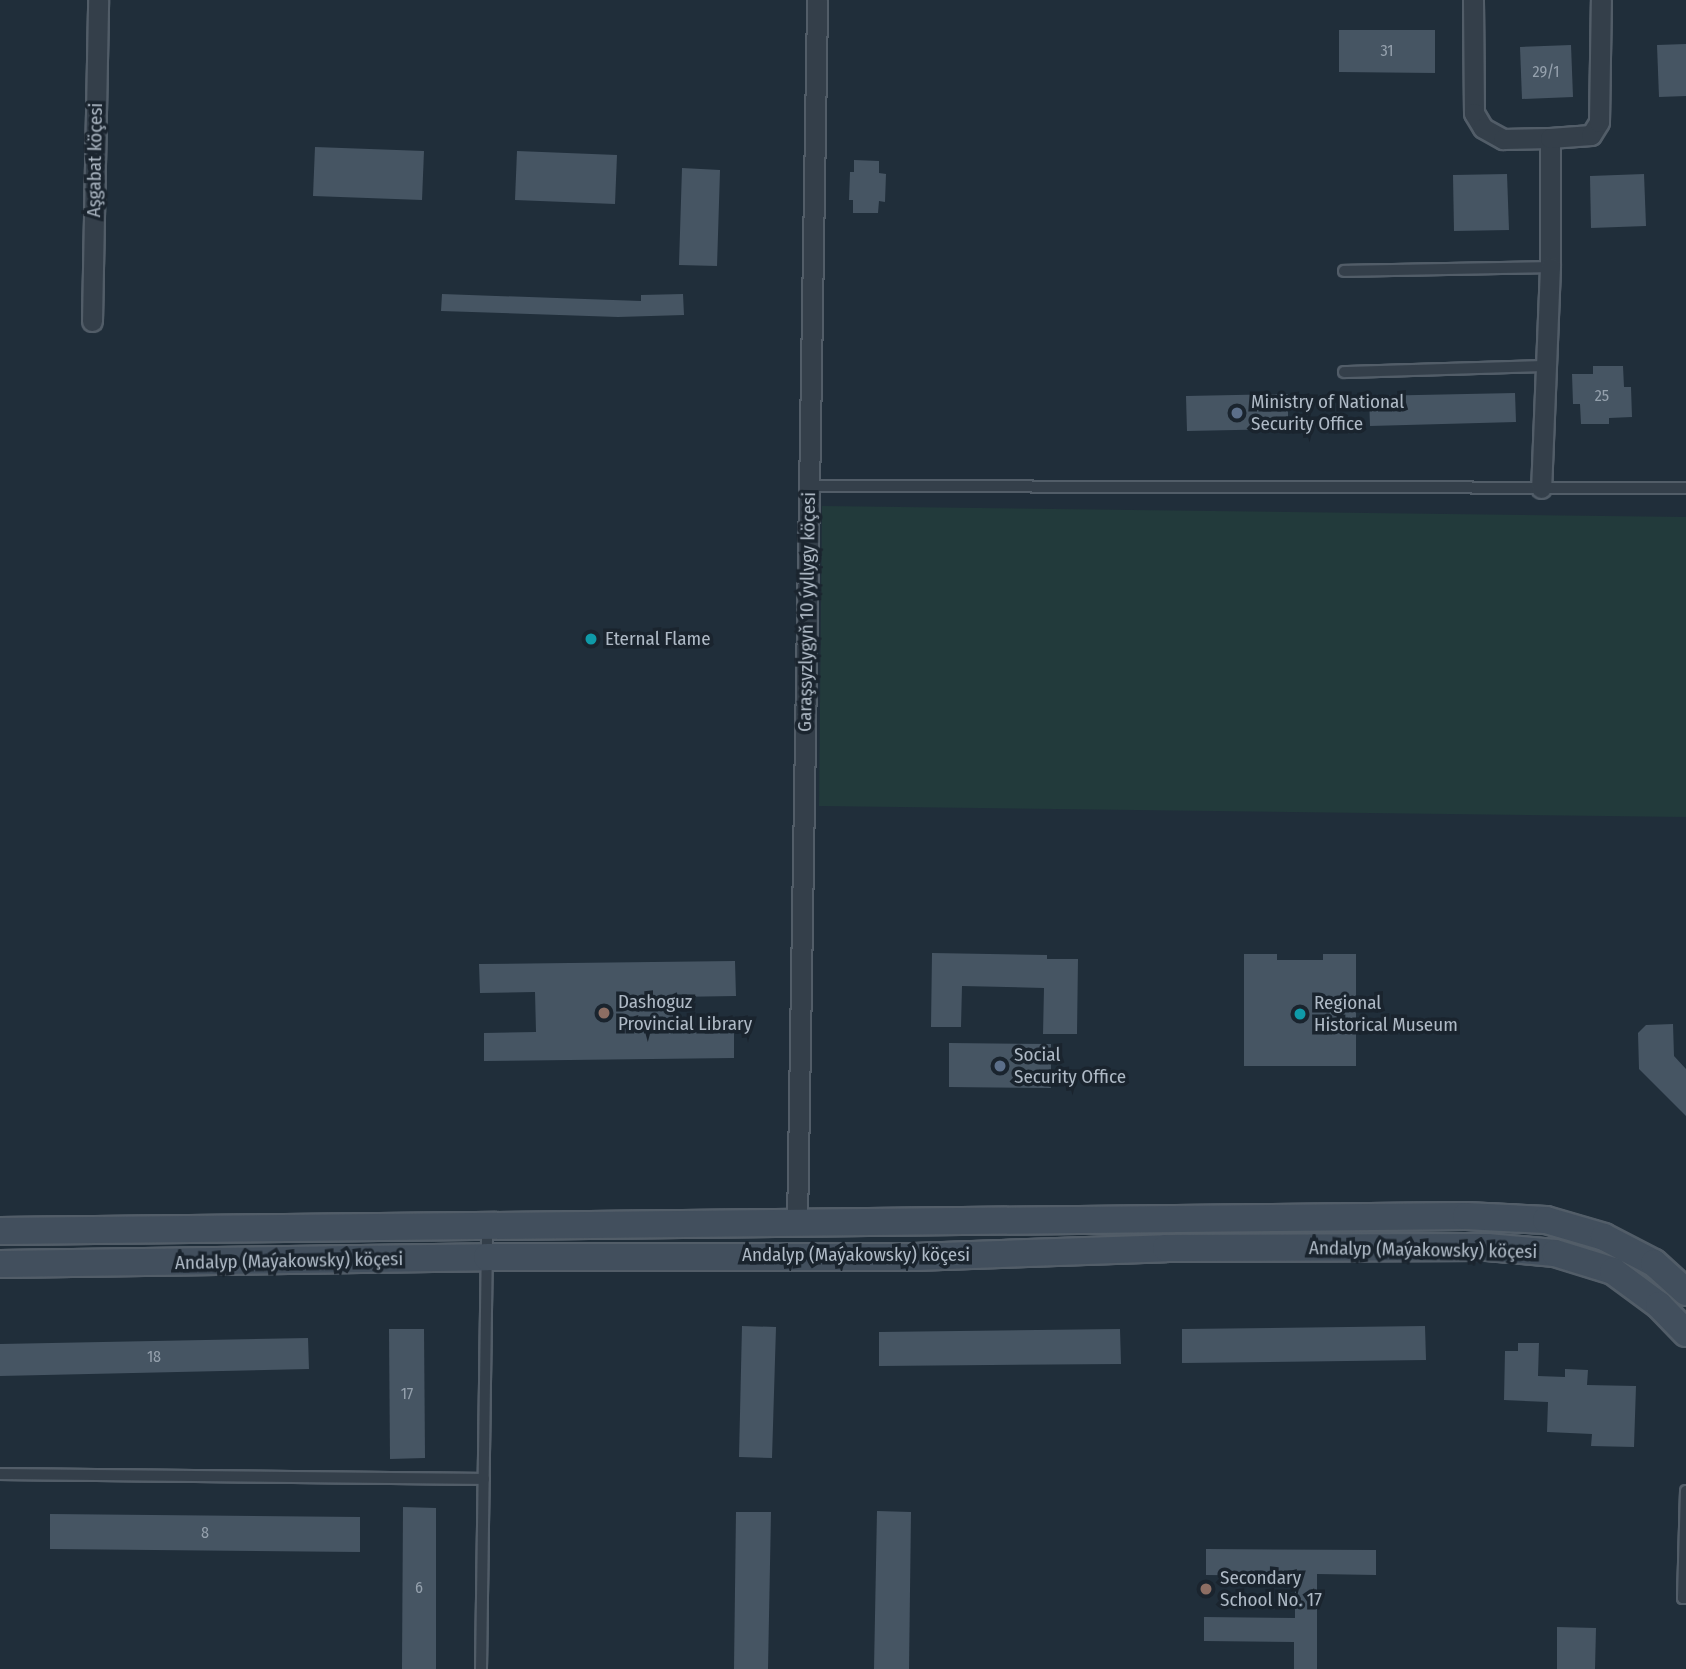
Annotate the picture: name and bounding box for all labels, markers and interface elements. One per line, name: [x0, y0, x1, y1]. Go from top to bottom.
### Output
house number: 31: [1380, 41, 1394, 61]
house number: 29/1: [1533, 62, 1559, 82]
street label: Aşgabat köçesi: [83, 102, 107, 218]
house number: 25: [1595, 386, 1609, 406]
place label: Ministry of National Security Office: [1251, 391, 1404, 435]
marker: Ministry of National Security Office: [1229, 405, 1245, 421]
street label: Garaşsyzlygyň 10 ýyllygy köçesi: [794, 492, 820, 732]
place label: Eternal Flame: [605, 628, 711, 650]
marker: Eternal Flame: [583, 631, 599, 647]
place label: Dashoguz Provincial Library: [618, 991, 752, 1035]
place label: Regional Historical Museum: [1314, 992, 1458, 1036]
marker: Dashoguz Provincial Library: [596, 1005, 612, 1021]
marker: Regional Historical Museum: [1292, 1006, 1308, 1022]
place label: Social Security Office: [1014, 1044, 1126, 1088]
marker: Social Security Office: [992, 1058, 1008, 1074]
street label: Andalyp (Maýakowsky) köçesi: [1309, 1237, 1537, 1263]
street label: Andalyp (Maýakowsky) köçesi: [742, 1244, 970, 1266]
street label: Andalyp (Maýakowsky) köçesi: [175, 1248, 403, 1274]
house number: 18: [147, 1347, 161, 1367]
house number: 17: [401, 1384, 413, 1404]
house number: 8: [201, 1523, 209, 1543]
place label: Secondary School No. 17: [1220, 1567, 1322, 1611]
house number: 6: [415, 1578, 423, 1598]
marker: Secondary School No. 17: [1198, 1581, 1214, 1597]

